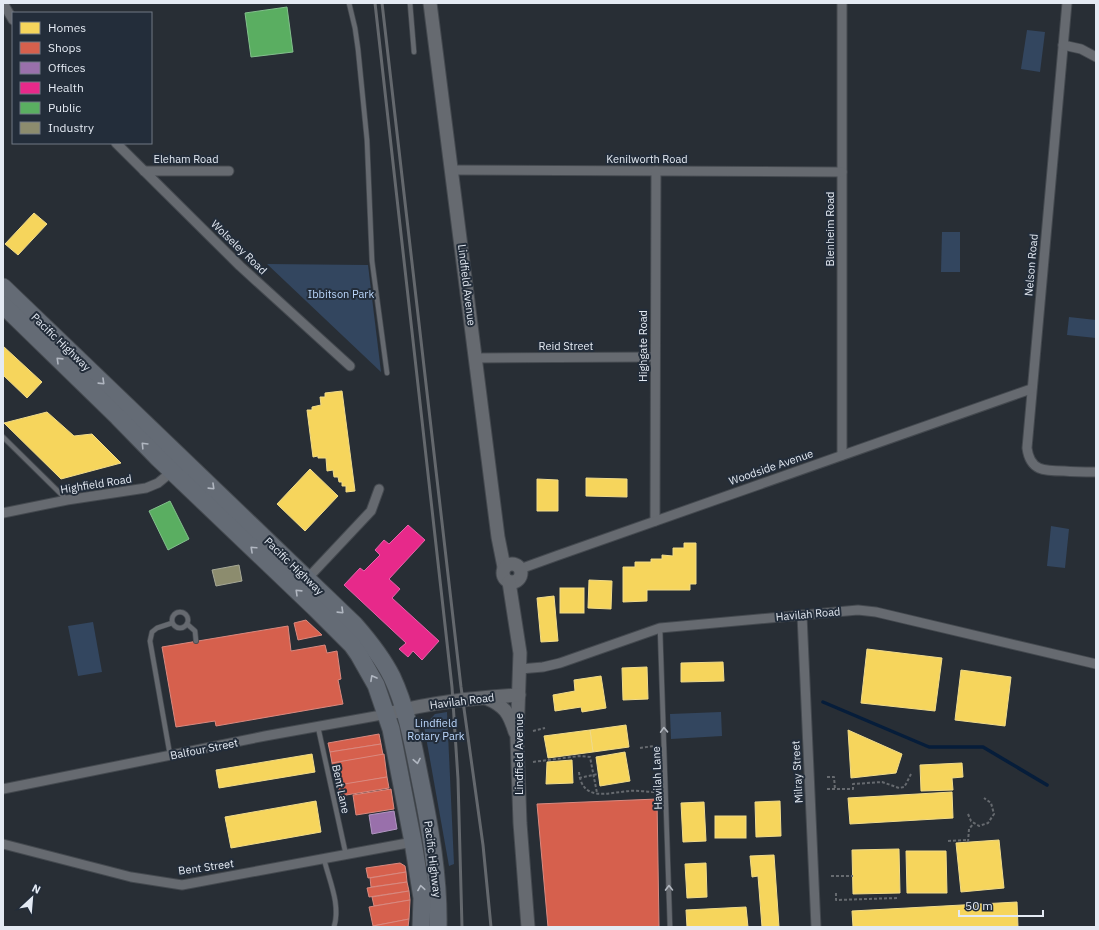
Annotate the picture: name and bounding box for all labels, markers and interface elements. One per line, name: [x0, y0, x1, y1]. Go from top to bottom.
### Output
legend: [12, 12, 152, 144]
text: Homes: [48, 20, 86, 35]
text: Shops: [48, 40, 81, 55]
text: Offices: [48, 60, 86, 75]
text: Health: [48, 80, 84, 95]
text: Public: [48, 100, 81, 115]
text: Industry: [48, 120, 94, 135]
street label: Eleham Road: [153, 152, 219, 166]
street label: Kenilworth Road: [606, 152, 688, 166]
street label: Blenheim Road: [823, 192, 837, 267]
street label: Wolseley Road: [208, 217, 270, 277]
street label: Nelson Road: [1021, 233, 1041, 297]
street label: Lindfield Avenue: [455, 244, 479, 326]
park label: Ibbitson Park: [308, 287, 374, 301]
street label: Pacific Highway: [28, 310, 94, 374]
street label: Highgate Road: [636, 310, 650, 382]
street label: Reid Street: [539, 339, 594, 353]
one-way arrow: [56, 357, 64, 365]
one-way arrow: [97, 377, 105, 384]
one-way arrow: [142, 442, 149, 450]
street label: Woodside Avenue: [727, 446, 815, 488]
street label: Highfield Road: [59, 471, 133, 497]
one-way arrow: [207, 483, 215, 490]
street label: Pacific Highway: [261, 534, 327, 598]
one-way arrow: [250, 546, 258, 553]
one-way arrow: [295, 589, 303, 596]
street label: Havilah Road: [775, 604, 841, 624]
one-way arrow: [336, 607, 344, 614]
one-way arrow: [370, 675, 377, 682]
street label: Havilah Road: [429, 690, 495, 712]
street label: Lindfield Avenue: [512, 713, 526, 795]
park label: Lindfield Rotary Park: [407, 716, 465, 743]
one-way arrow: [660, 727, 668, 733]
street label: Balfour Street: [169, 736, 239, 762]
street label: Milray Street: [788, 740, 806, 804]
street label: Havilah Lane: [649, 746, 665, 810]
one-way arrow: [412, 758, 420, 764]
street label: Bent Lane: [329, 763, 353, 815]
street label: Pacific Highway: [421, 820, 445, 899]
street label: Bent Street: [177, 856, 235, 878]
north arrow: [12, 878, 52, 918]
text: N: [30, 881, 43, 897]
one-way arrow: [417, 885, 426, 891]
one-way arrow: [665, 885, 673, 891]
scale bar: [959, 892, 1043, 918]
text: 50 m: [965, 898, 993, 913]

